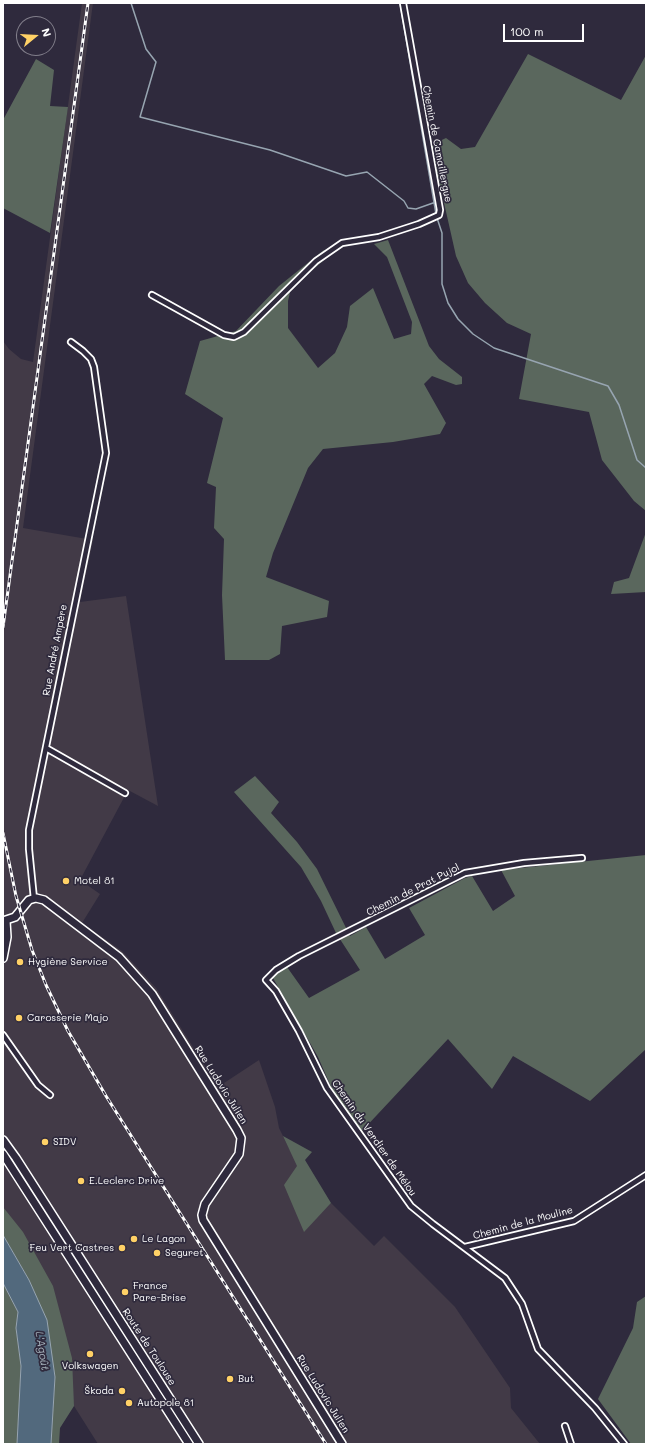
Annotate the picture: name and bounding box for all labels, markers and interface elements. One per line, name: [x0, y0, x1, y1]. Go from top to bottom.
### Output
north arrow: [16, 16, 56, 56]
scale bar: [505, 16, 586, 42]
text: 100 m: [510, 23, 544, 39]
text: N: [39, 26, 55, 39]
street label: Chemin de Camaillergue: [420, 85, 454, 203]
street label: Rue André Ampère: [40, 603, 70, 697]
street label: Chemin de Prat Pujol: [364, 861, 462, 919]
place label: Motel 81: [74, 875, 115, 887]
marker: Motel 81: [61, 876, 71, 886]
place label: Hygiène Service: [28, 956, 108, 968]
marker: Hygiène Service: [15, 957, 25, 967]
place label: Carosserie Majo: [27, 1012, 108, 1024]
marker: Carosserie Majo: [14, 1013, 24, 1023]
street label: Rue Ludovic Julien: [192, 1044, 250, 1126]
street label: Chemin du Verdier de Mélou: [329, 1078, 419, 1198]
place label: SIDV: [53, 1136, 76, 1148]
marker: SIDV: [40, 1137, 50, 1147]
place label: E.Leclerc Drive: [89, 1175, 164, 1187]
marker: E.Leclerc Drive: [76, 1176, 86, 1186]
street label: Chemin de la Mouline: [472, 1204, 574, 1242]
place label: Le Lagon: [142, 1233, 185, 1245]
marker: Le Lagon: [129, 1234, 139, 1244]
place label: Feu Vert Castres: [30, 1242, 114, 1254]
marker: Feu Vert Castres: [117, 1243, 127, 1253]
place label: Seguret: [165, 1247, 204, 1259]
marker: Seguret: [152, 1248, 162, 1258]
place label: France Pare-Brise: [133, 1280, 186, 1304]
marker: France Pare-Brise: [120, 1287, 130, 1297]
street label: Route de Toulouse: [120, 1306, 178, 1388]
water label: L'Agoût: [32, 1330, 52, 1372]
marker: Volkswagen: [85, 1349, 95, 1359]
street label: Rue Ludovic Julien: [294, 1353, 352, 1435]
place label: Volkswagen: [62, 1360, 118, 1372]
place label: But: [238, 1373, 254, 1385]
marker: But: [225, 1374, 235, 1384]
place label: Škoda: [85, 1385, 114, 1397]
marker: Škoda: [117, 1386, 127, 1396]
place label: Autopole 81: [137, 1397, 194, 1409]
marker: Autopole 81: [124, 1398, 134, 1408]

